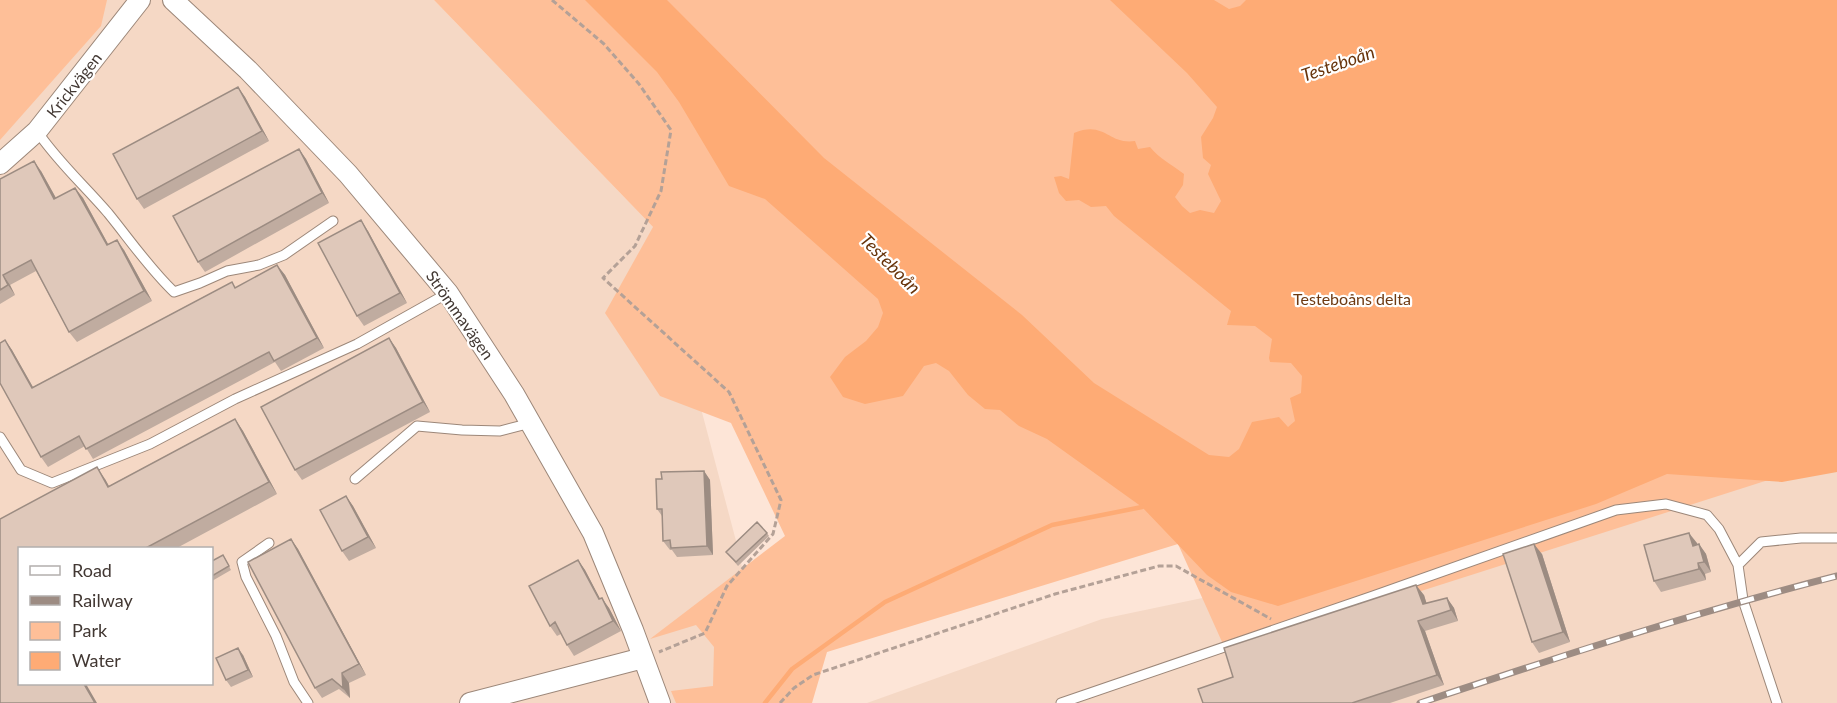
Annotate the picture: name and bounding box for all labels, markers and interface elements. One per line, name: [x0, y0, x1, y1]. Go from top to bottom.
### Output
water label: Testeboån: [1298, 40, 1377, 86]
street label: Krickvägen: [42, 48, 105, 121]
water label: Testeboån: [856, 229, 925, 298]
street label: Strömmavägen: [423, 267, 498, 363]
park label: Testeboåns delta: [1293, 289, 1411, 308]
legend: [18, 547, 213, 685]
text: Road: [72, 559, 112, 581]
text: Railway: [72, 589, 133, 611]
text: Park: [72, 619, 108, 641]
text: Water: [72, 649, 121, 671]

